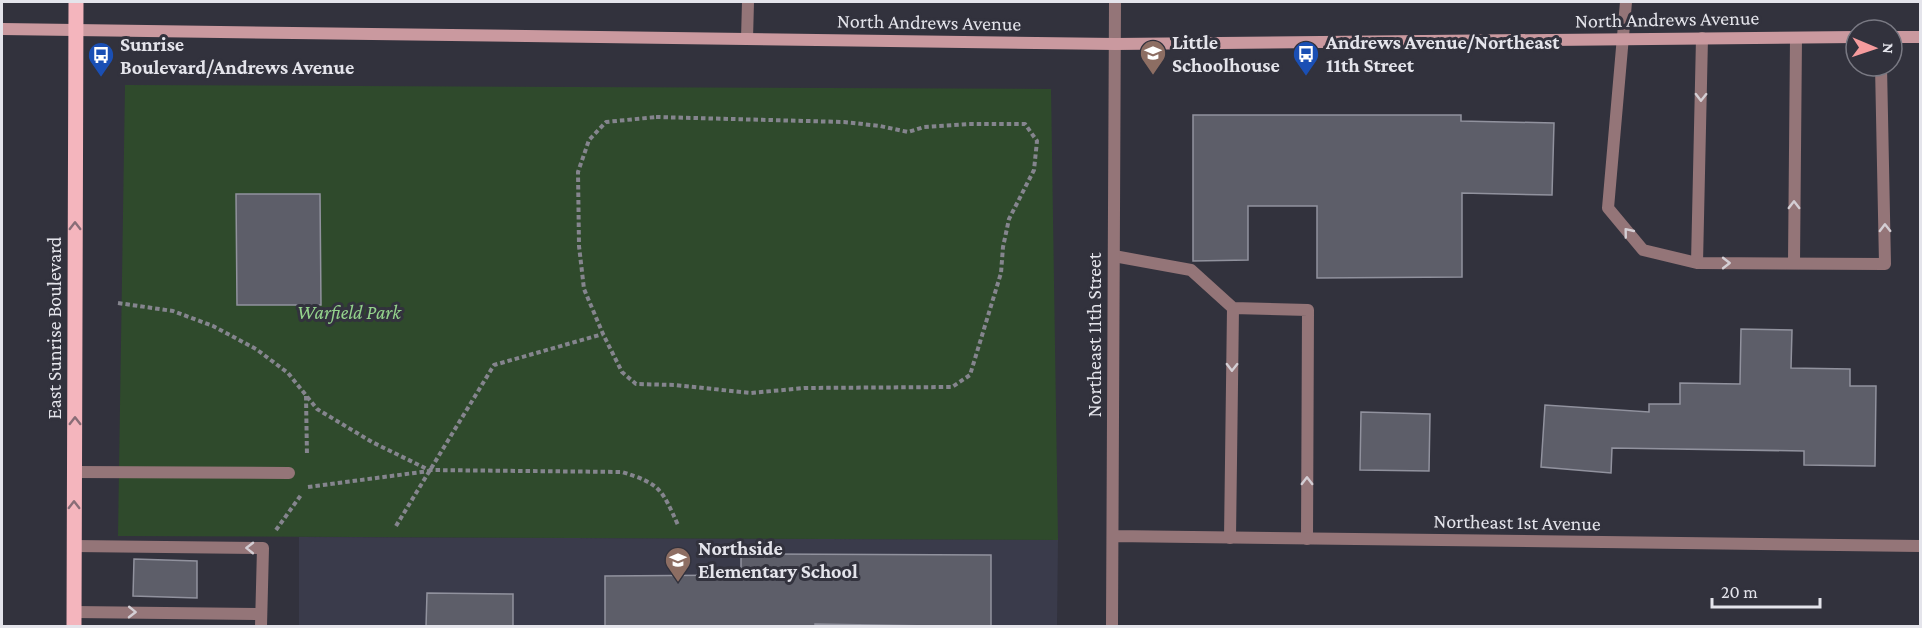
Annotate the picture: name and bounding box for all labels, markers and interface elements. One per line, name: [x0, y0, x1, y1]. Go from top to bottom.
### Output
street label: North Andrews Avenue: [1575, 6, 1760, 32]
street label: North Andrews Avenue: [837, 9, 1022, 35]
north arrow: [1844, 18, 1904, 78]
place label: Little Schoolhouse: [1172, 31, 1280, 76]
place label: Andrews Avenue/Northeast 11th Street: [1325, 31, 1560, 76]
place label: Sunrise Boulevard/Andrews Avenue: [120, 33, 354, 78]
school or university icon: Little Schoolhouse: [1138, 38, 1168, 76]
bus stop icon: Andrews Avenue/Northeast 11th Street: [1291, 39, 1321, 77]
bus stop icon: Sunrise Boulevard/Andrews Avenue: [86, 40, 116, 78]
text: N: [1880, 43, 1897, 54]
one-way arrow: [1694, 92, 1707, 101]
one-way arrow: [1788, 200, 1800, 209]
one-way arrow: [69, 221, 81, 230]
one-way arrow: [1878, 224, 1891, 233]
one-way arrow: [1624, 228, 1635, 239]
street label: East Sunrise Boulevard: [43, 236, 65, 419]
street label: Northeast 11th Street: [1083, 252, 1105, 417]
one-way arrow: [1721, 257, 1730, 269]
park label: Warfield Park: [297, 301, 402, 324]
one-way arrow: [1226, 362, 1239, 371]
one-way arrow: [69, 416, 81, 425]
one-way arrow: [1301, 476, 1313, 485]
one-way arrow: [68, 501, 80, 510]
street label: Northeast 1st Avenue: [1433, 510, 1601, 534]
place label: Northside Elementary School: [698, 537, 858, 582]
one-way arrow: [245, 542, 254, 554]
school or university icon: Northside Elementary School: [663, 545, 693, 583]
scale bar: [1712, 571, 1820, 609]
text: 20 m: [1721, 582, 1758, 602]
one-way arrow: [128, 606, 137, 618]

